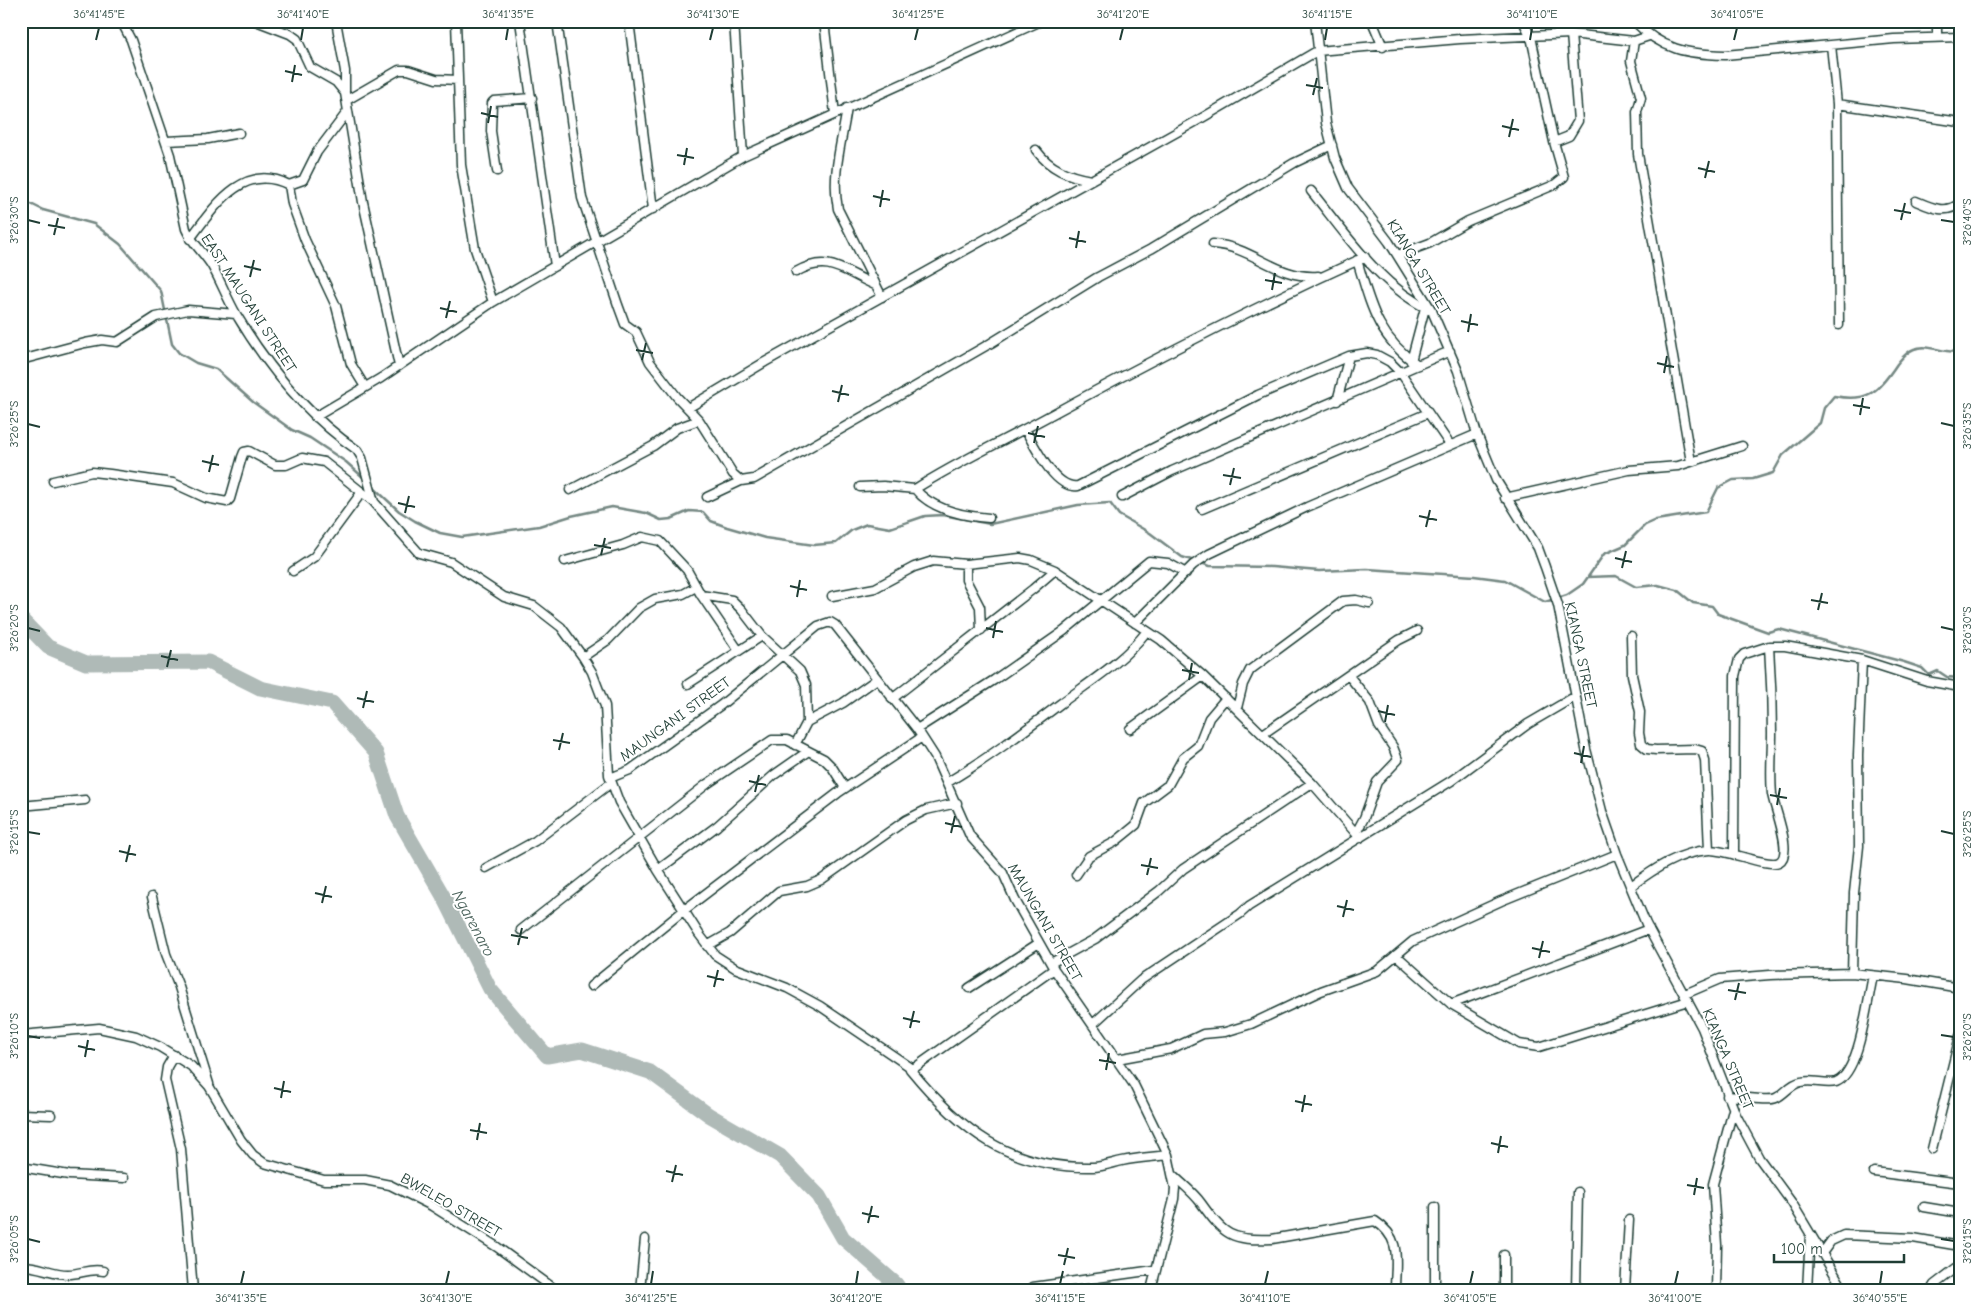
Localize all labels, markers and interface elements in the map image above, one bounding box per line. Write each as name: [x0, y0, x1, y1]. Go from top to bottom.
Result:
text: 36°41'45"E: [73, 7, 125, 21]
text: 36°41'40"E: [277, 7, 329, 21]
text: 36°41'35"E: [482, 7, 534, 21]
text: 36°41'30"E: [687, 7, 739, 21]
text: 36°41'25"E: [892, 7, 944, 21]
text: 36°41'20"E: [1097, 7, 1149, 21]
text: 36°41'15"E: [1302, 7, 1352, 21]
text: 36°41'10"E: [1506, 7, 1558, 21]
text: 36°41'05"E: [1711, 7, 1763, 21]
text: 3°26'30"S: [7, 196, 21, 244]
text: 3°26'40"S: [1960, 198, 1974, 246]
street label: KIANGA STREET: [1383, 216, 1455, 318]
street label: EAST MAUGANI STREET: [197, 230, 301, 376]
text: 3°26'25"S: [7, 400, 21, 447]
text: 3°26'35"S: [1960, 402, 1974, 449]
street label: KIANGA STREET: [1561, 600, 1601, 710]
text: 3°26'20"S: [7, 604, 21, 652]
text: 3°26'30"S: [1960, 606, 1974, 654]
street label: MAUNGANI STREET: [616, 673, 734, 765]
text: 3°26'15"S: [7, 809, 21, 855]
text: 3°26'25"S: [1960, 810, 1974, 857]
street label: MAUNGANI STREET: [1004, 860, 1086, 984]
water label: Ngarenaro: [448, 887, 498, 960]
street label: KIANGA STREET: [1699, 1006, 1758, 1113]
text: 3°26'10"S: [7, 1013, 21, 1059]
text: 3°26'20"S: [1960, 1013, 1974, 1061]
street label: BWELEO STREET: [397, 1169, 505, 1241]
text: 3°26'05"S: [7, 1215, 21, 1263]
text: 3°26'15"S: [1960, 1218, 1974, 1264]
scale bar: [1774, 1231, 1904, 1263]
text: 100 m: [1781, 1240, 1823, 1258]
text: 36°41'35"E: [215, 1291, 267, 1305]
text: 36°41'30"E: [420, 1291, 472, 1305]
text: 36°41'25"E: [625, 1291, 677, 1305]
text: 36°41'20"E: [830, 1291, 882, 1305]
text: 36°41'15"E: [1035, 1291, 1085, 1305]
text: 36°41'10"E: [1239, 1291, 1291, 1305]
text: 36°41'05"E: [1444, 1291, 1496, 1305]
text: 36°41'00"E: [1648, 1291, 1702, 1305]
text: 36°40'55"E: [1853, 1291, 1907, 1305]

